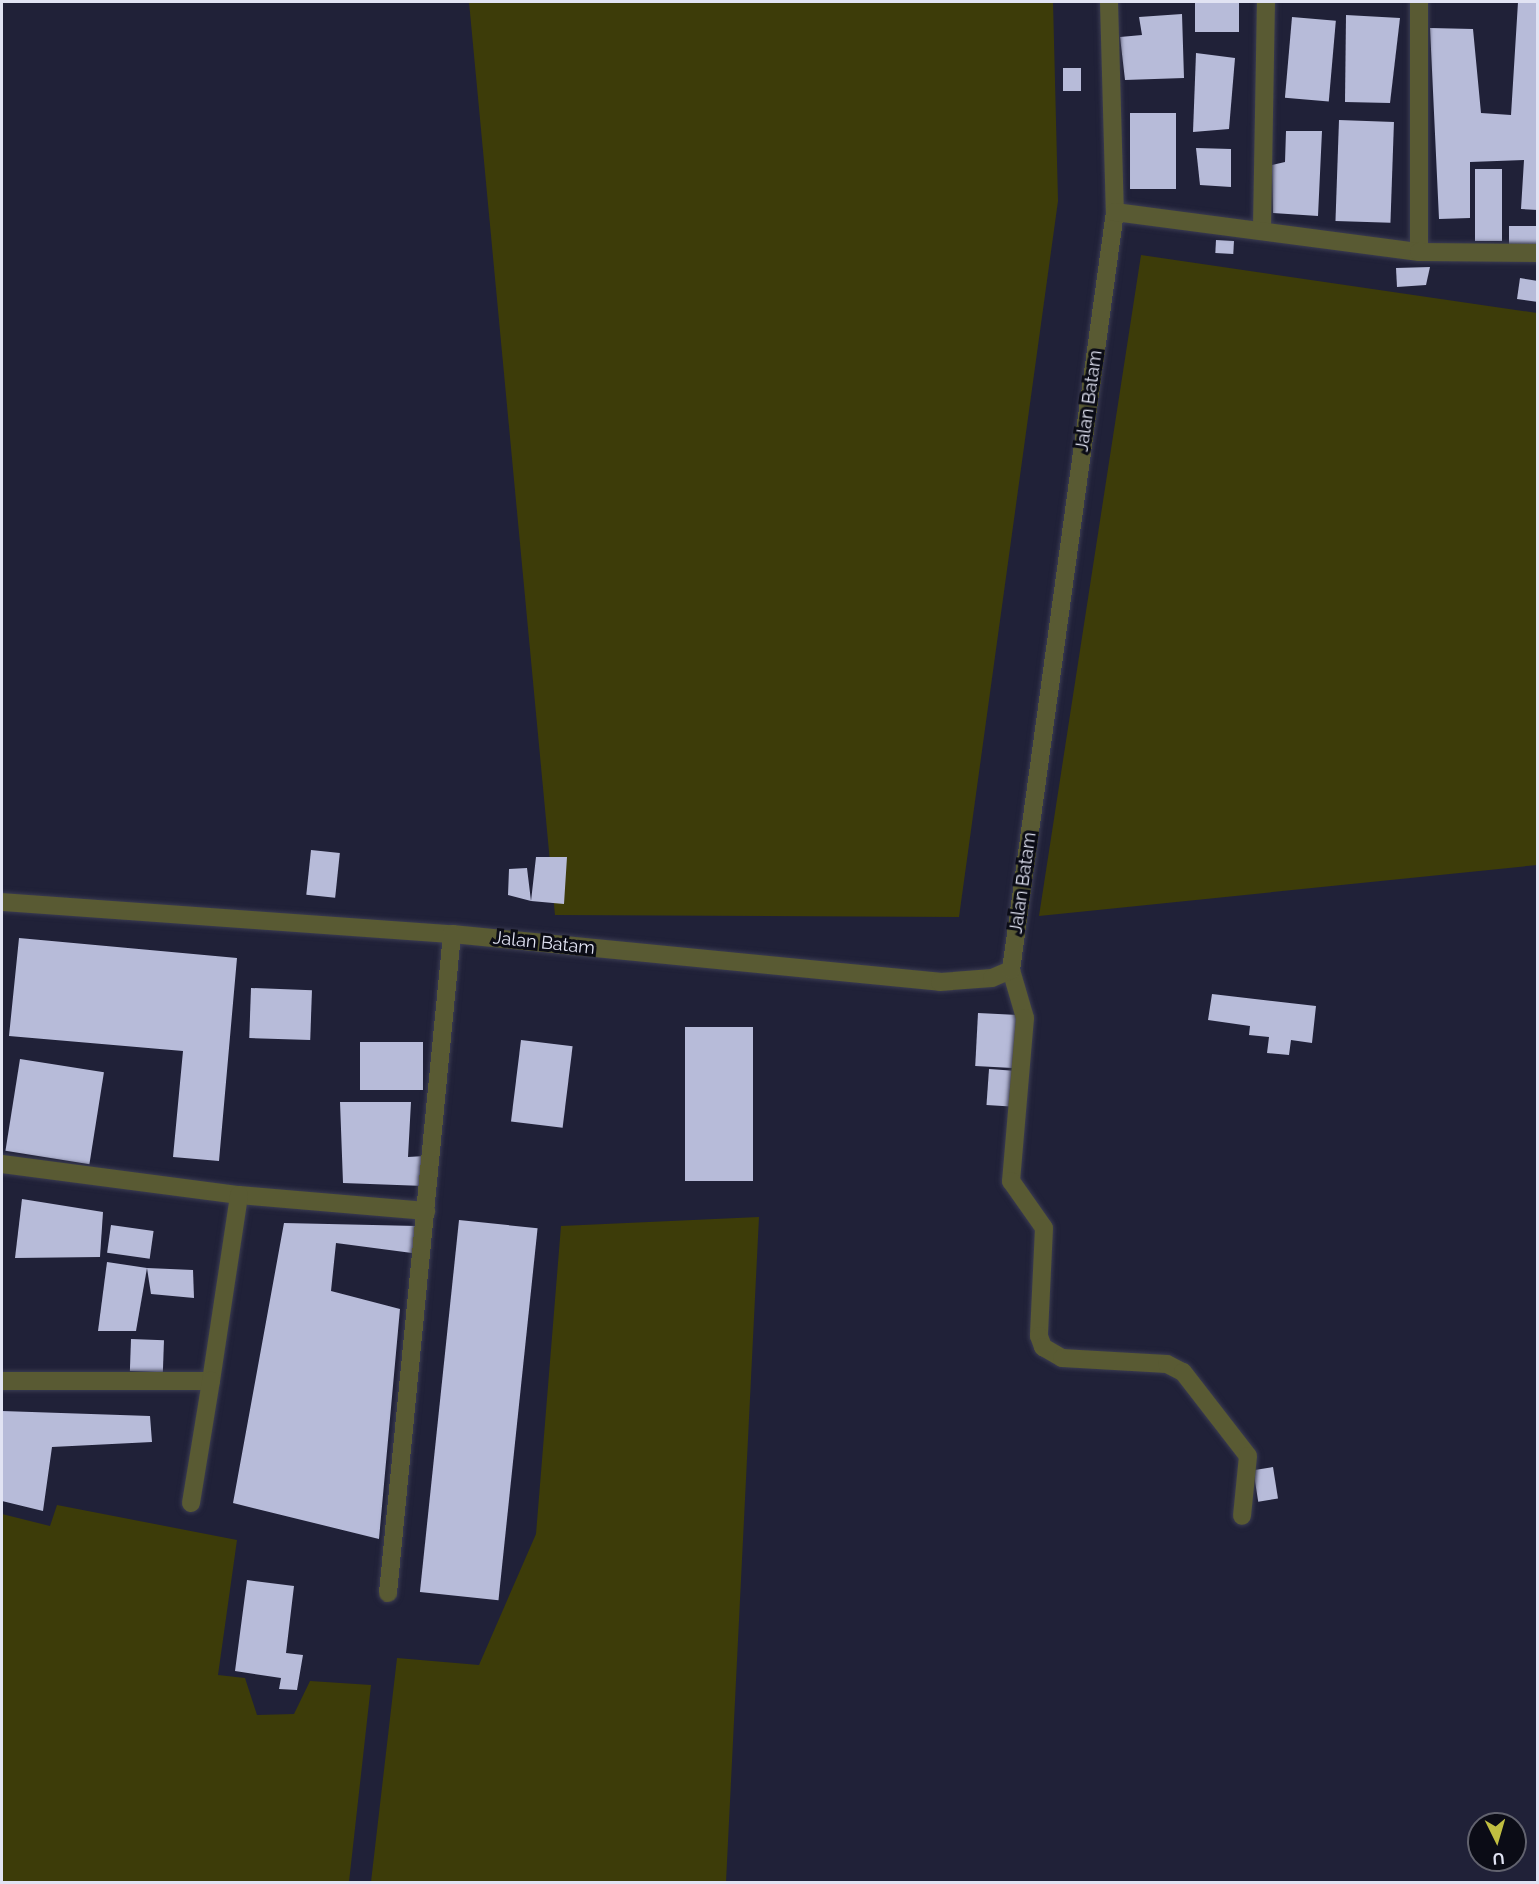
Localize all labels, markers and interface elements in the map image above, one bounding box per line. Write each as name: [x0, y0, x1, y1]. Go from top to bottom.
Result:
street label: Jalan Batam: [1071, 349, 1107, 453]
street label: Jalan Batam: [1005, 831, 1041, 935]
street label: Jalan Batam: [492, 927, 596, 959]
north arrow: [1467, 1812, 1527, 1872]
text: U: [1492, 1848, 1505, 1868]

